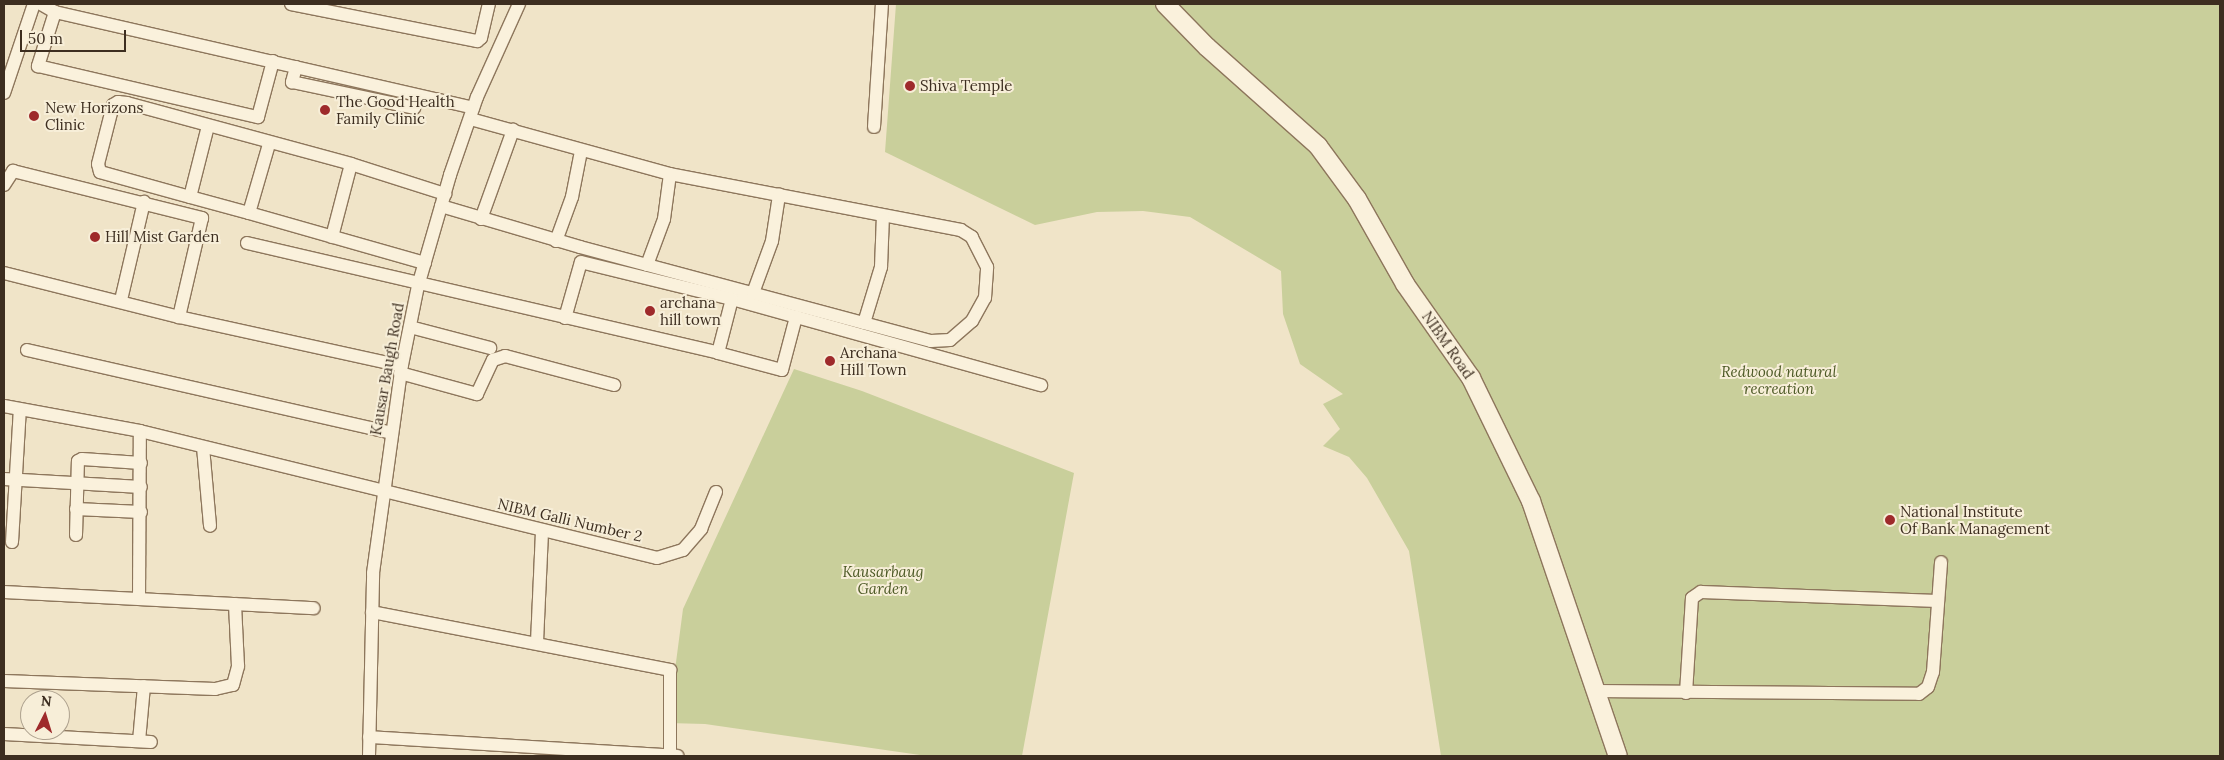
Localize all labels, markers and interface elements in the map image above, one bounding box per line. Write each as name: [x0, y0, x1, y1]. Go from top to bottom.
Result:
scale bar: [22, 20, 129, 52]
text: 50 m: [28, 29, 63, 48]
place label: Shiva Temple: [920, 77, 1012, 95]
marker: Shiva Temple: [904, 80, 916, 92]
place label: The Good Health Family Clinic: [336, 92, 455, 127]
place label: New Horizons Clinic: [45, 98, 144, 133]
marker: The Good Health Family Clinic: [318, 103, 332, 117]
marker: New Horizons Clinic: [27, 109, 41, 123]
place label: Hill Mist Garden: [105, 228, 219, 246]
marker: Hill Mist Garden: [89, 231, 101, 243]
place label: archana hill town: [660, 293, 721, 328]
street label: Kausar Baugh Road: [366, 301, 408, 437]
marker: archana hill town: [644, 305, 656, 317]
street label: NIBM Road: [1418, 308, 1478, 382]
place label: Archana Hill Town: [840, 343, 907, 378]
marker: Archana Hill Town: [824, 355, 836, 367]
park label: Redwood natural recreation: [1721, 362, 1837, 397]
street label: NIBM Galli Number 2: [496, 495, 644, 545]
place label: National Institute Of Bank Management: [1900, 502, 2050, 537]
marker: National Institute Of Bank Management: [1884, 514, 1896, 526]
park label: Kausarbaug Garden: [843, 562, 923, 597]
north arrow: [20, 690, 70, 740]
text: N: [40, 692, 52, 710]

